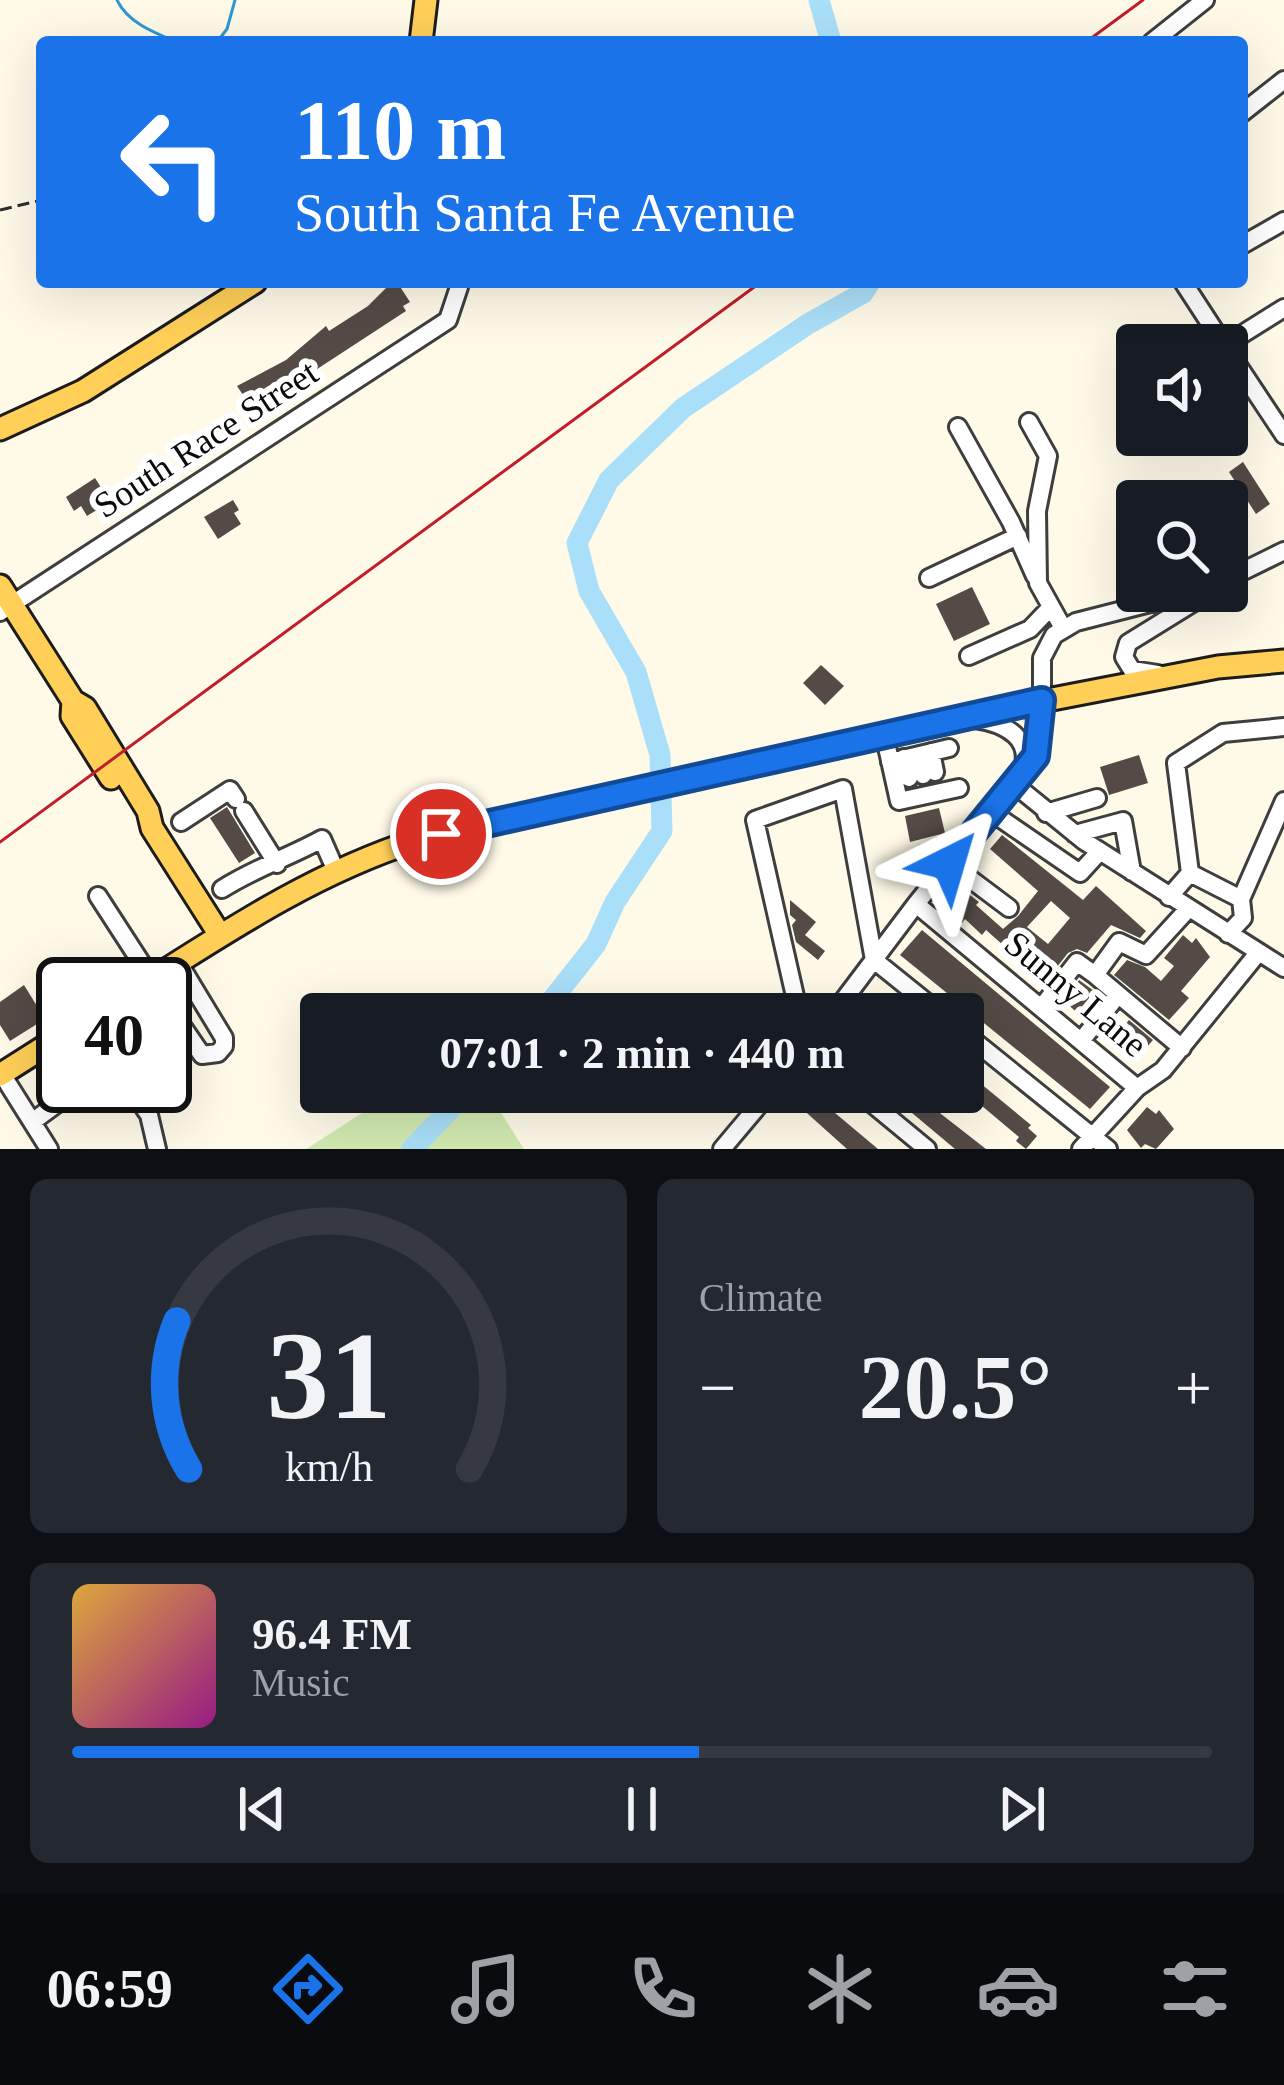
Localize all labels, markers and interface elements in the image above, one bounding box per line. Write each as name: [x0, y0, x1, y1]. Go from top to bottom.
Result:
icon: left: [96, 84, 252, 240]
text: 110 m: [294, 84, 506, 177]
text: South Santa Fe Avenue: [294, 183, 795, 243]
map controls: [1116, 324, 1248, 612]
button: sound: [1116, 324, 1248, 456]
street label: South Race Street: [87, 352, 325, 526]
button: search: [1116, 480, 1248, 612]
pin: [390, 783, 492, 885]
position arrow: [886, 800, 1012, 926]
icon: arrive: [408, 801, 474, 867]
street label: Sunny Lane: [997, 923, 1155, 1065]
speed limit sign: 40: [36, 957, 192, 1113]
text: 07:01 · 2 min · 440 m: [440, 1028, 845, 1078]
text: Climate: [699, 1276, 822, 1319]
text: 31: [266, 1307, 391, 1445]
text: 20.5°: [859, 1338, 1052, 1437]
text: −: [699, 1351, 736, 1424]
text: +: [1175, 1351, 1212, 1424]
text: km/h: [284, 1443, 373, 1490]
text: 96.4 FM: [252, 1609, 412, 1659]
text: Music: [252, 1661, 350, 1704]
icon: previous: [229, 1776, 295, 1842]
icon: pause: [609, 1776, 675, 1842]
icon: next: [989, 1776, 1055, 1842]
icon: directions: [266, 1947, 350, 2031]
icon: music: [444, 1947, 528, 2031]
icon: phone: [621, 1947, 705, 2031]
icon: climate: [798, 1947, 882, 2031]
icon: car: [976, 1947, 1060, 2031]
icon: filters: [1153, 1947, 1237, 2031]
text: 06:59: [47, 1959, 173, 2019]

